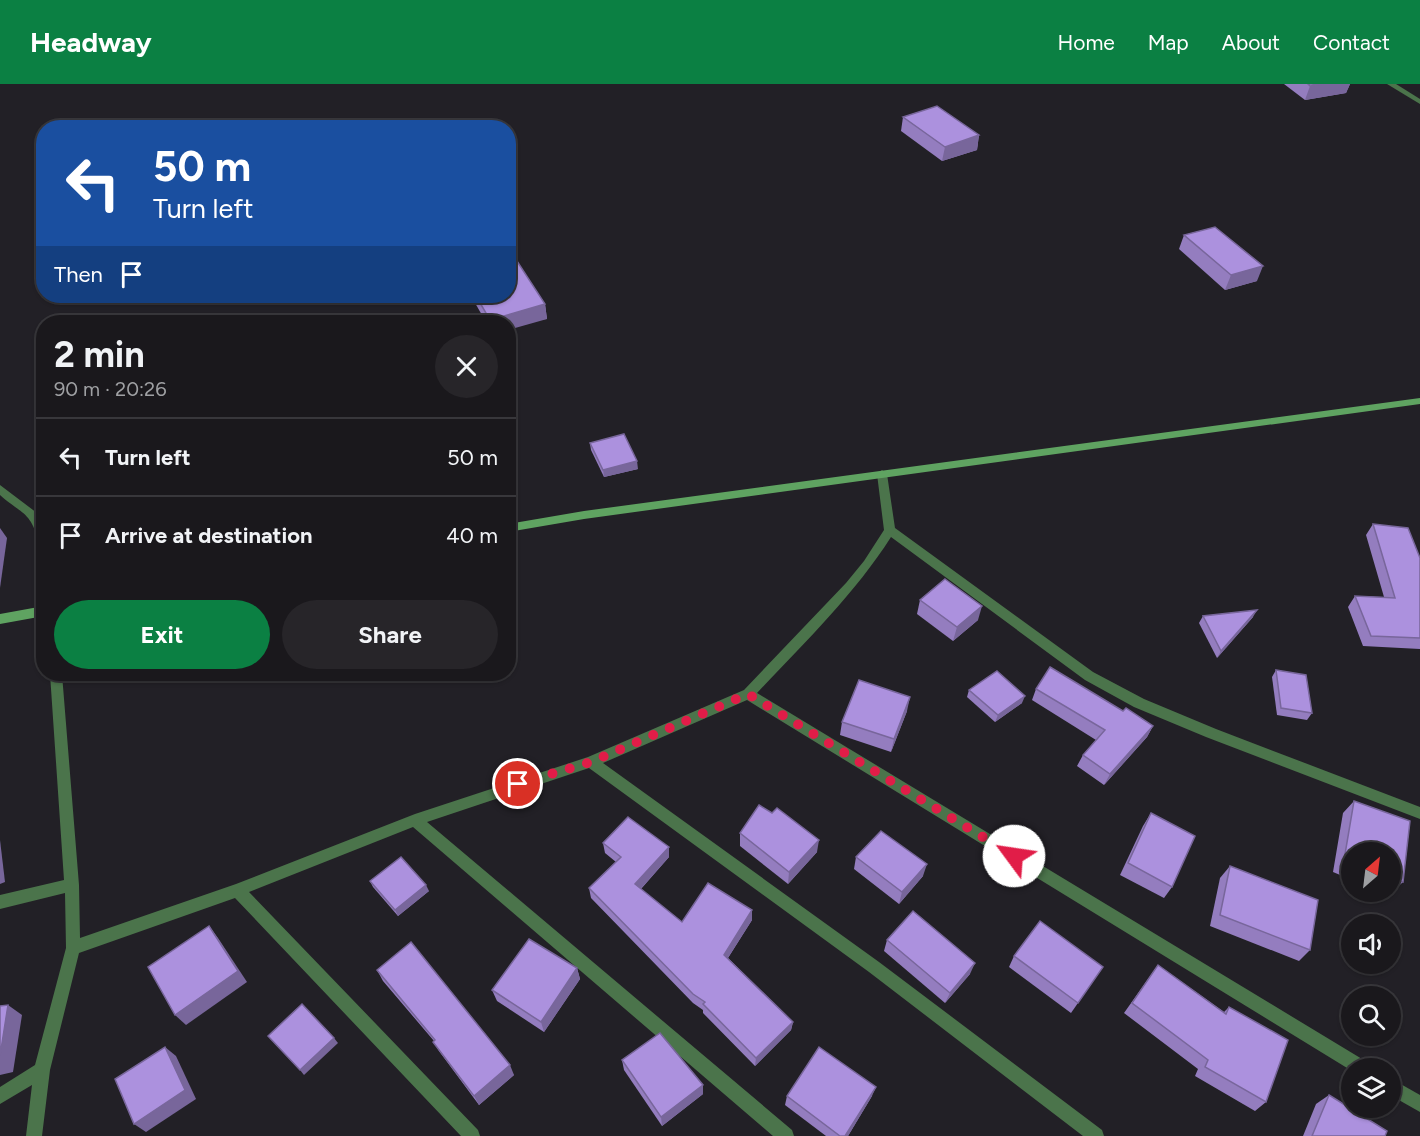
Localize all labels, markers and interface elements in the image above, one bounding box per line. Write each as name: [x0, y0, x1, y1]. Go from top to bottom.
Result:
text: Headway: [30, 25, 152, 59]
text: Home: [1058, 30, 1115, 55]
text: Map: [1148, 30, 1189, 55]
text: About: [1222, 30, 1280, 55]
text: Contact: [1313, 30, 1390, 55]
text: 50 m: [153, 141, 251, 192]
icon: left: [54, 144, 132, 222]
text: Turn left: [153, 192, 253, 225]
icon: arrive: [115, 258, 148, 291]
text: Then: [54, 261, 103, 288]
text: 2 min: [54, 333, 145, 376]
button: close: [435, 335, 498, 398]
text: 90 m · 20:26: [54, 377, 167, 401]
icon: left: [54, 441, 87, 474]
text: Turn left: [105, 444, 191, 471]
text: 50 m: [447, 444, 498, 471]
icon: arrive: [54, 519, 87, 552]
text: Arrive at destination: [105, 522, 313, 549]
text: 40 m: [446, 522, 498, 549]
button: Exit: [54, 600, 270, 669]
button: Share: [282, 600, 498, 669]
pin: [492, 758, 543, 809]
icon: arrive: [501, 767, 534, 800]
position arrow: [982, 824, 1046, 888]
north arrow: [1341, 842, 1401, 902]
map controls: [1341, 842, 1401, 1118]
button: sound: [1341, 914, 1401, 974]
button: search: [1341, 986, 1401, 1046]
button: layers: [1341, 1058, 1401, 1118]

